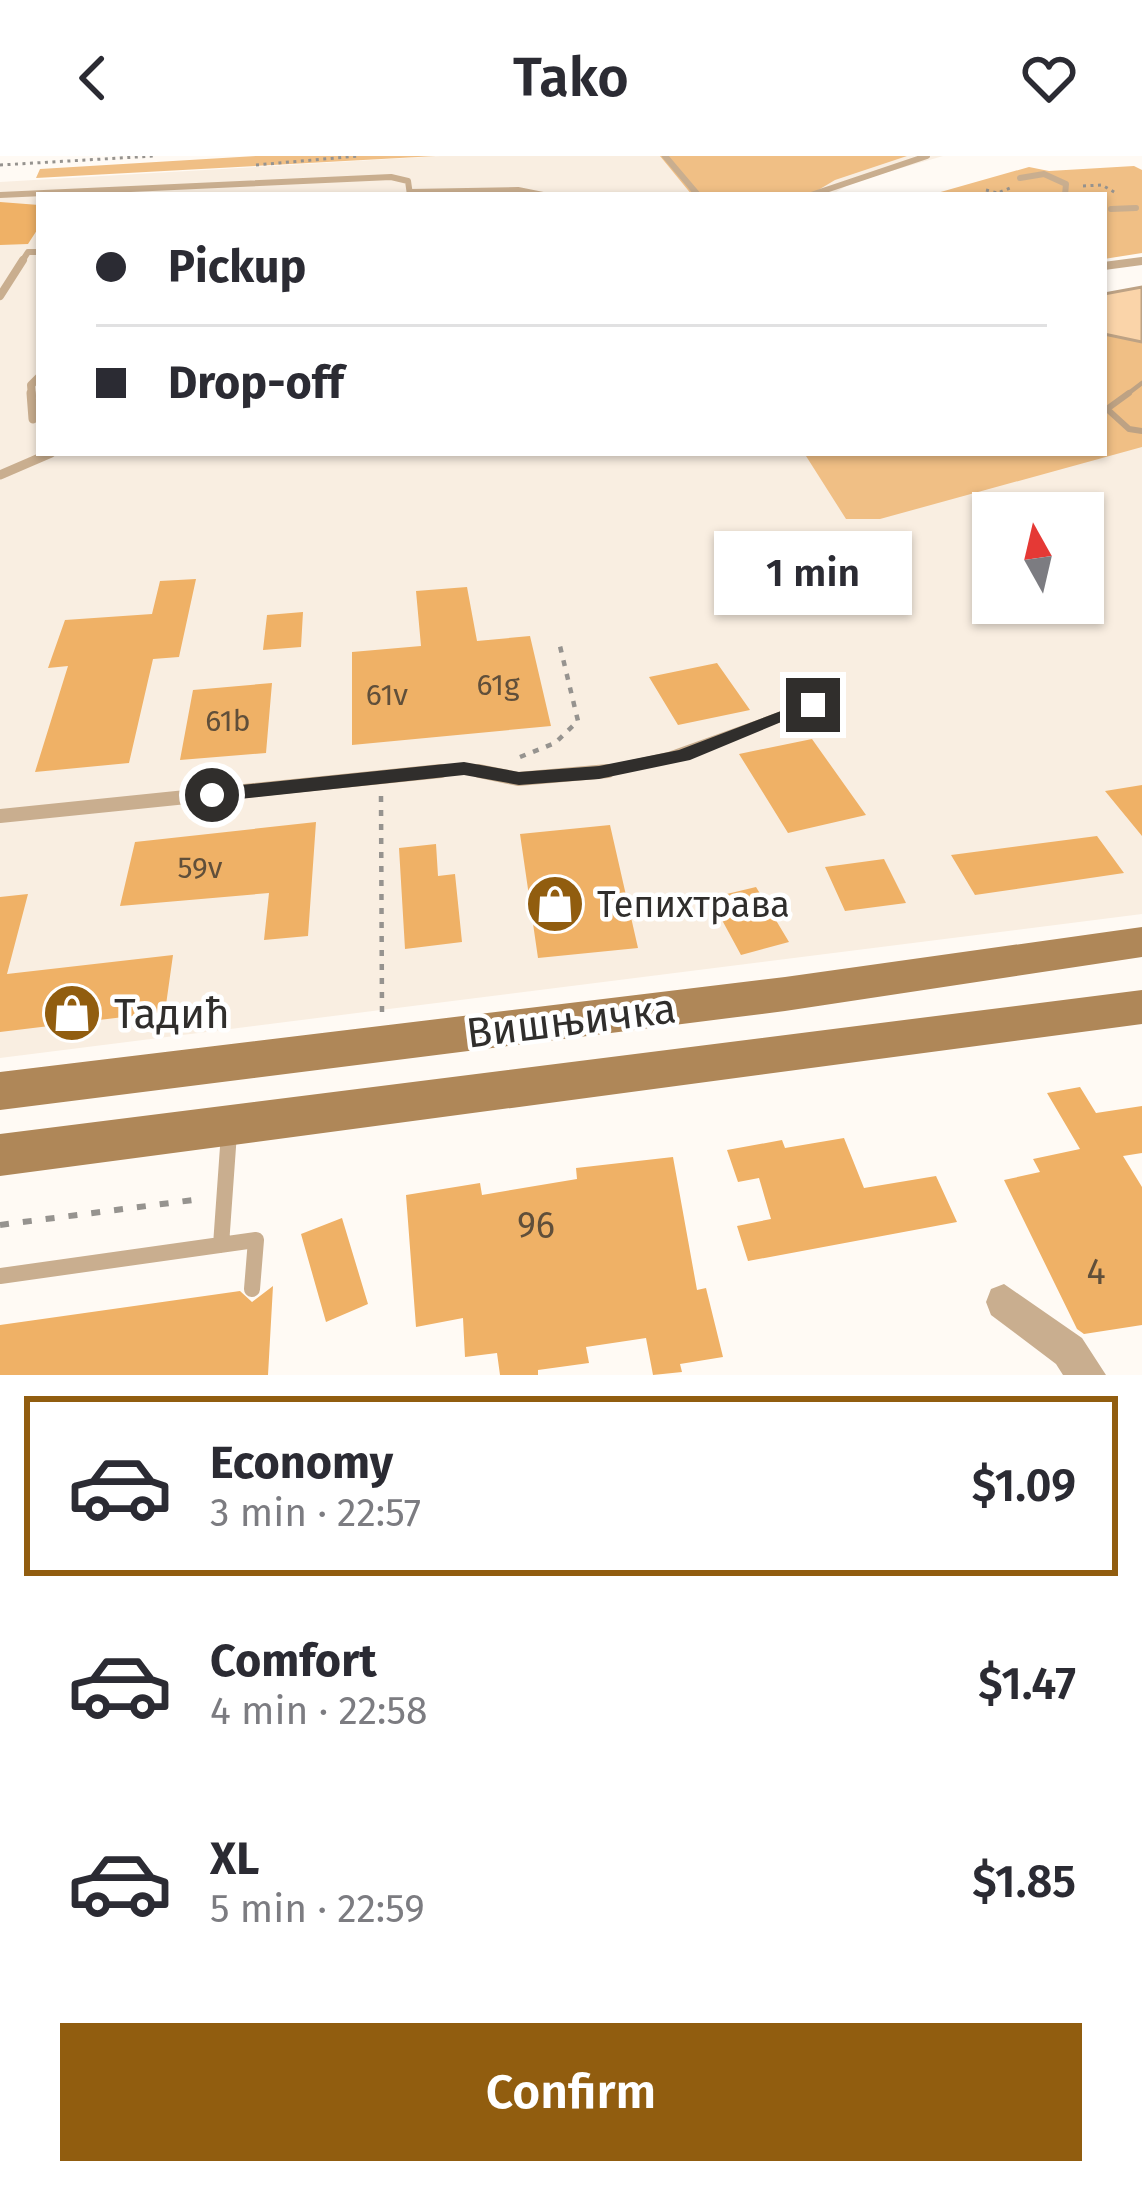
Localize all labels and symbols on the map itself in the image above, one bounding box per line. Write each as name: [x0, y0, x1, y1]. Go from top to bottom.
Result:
north arrow: [972, 492, 1104, 624]
callout: 1 min: [714, 531, 912, 615]
house number: 61g: [476, 667, 520, 703]
house number: 61v: [366, 677, 408, 713]
route end: [786, 678, 840, 732]
house number: 61b: [205, 703, 251, 739]
route start: [185, 768, 239, 822]
house number: 59v: [177, 850, 223, 886]
shop icon: Тепихтрава: [524, 873, 586, 935]
place label: Тепихтрава: [597, 883, 790, 927]
shop icon: Тадић: [41, 982, 103, 1044]
street label: Вишњичка: [463, 983, 679, 1059]
place label: Тадић: [114, 989, 230, 1039]
house number: 96: [517, 1204, 555, 1248]
house number: 4: [1086, 1250, 1106, 1294]

